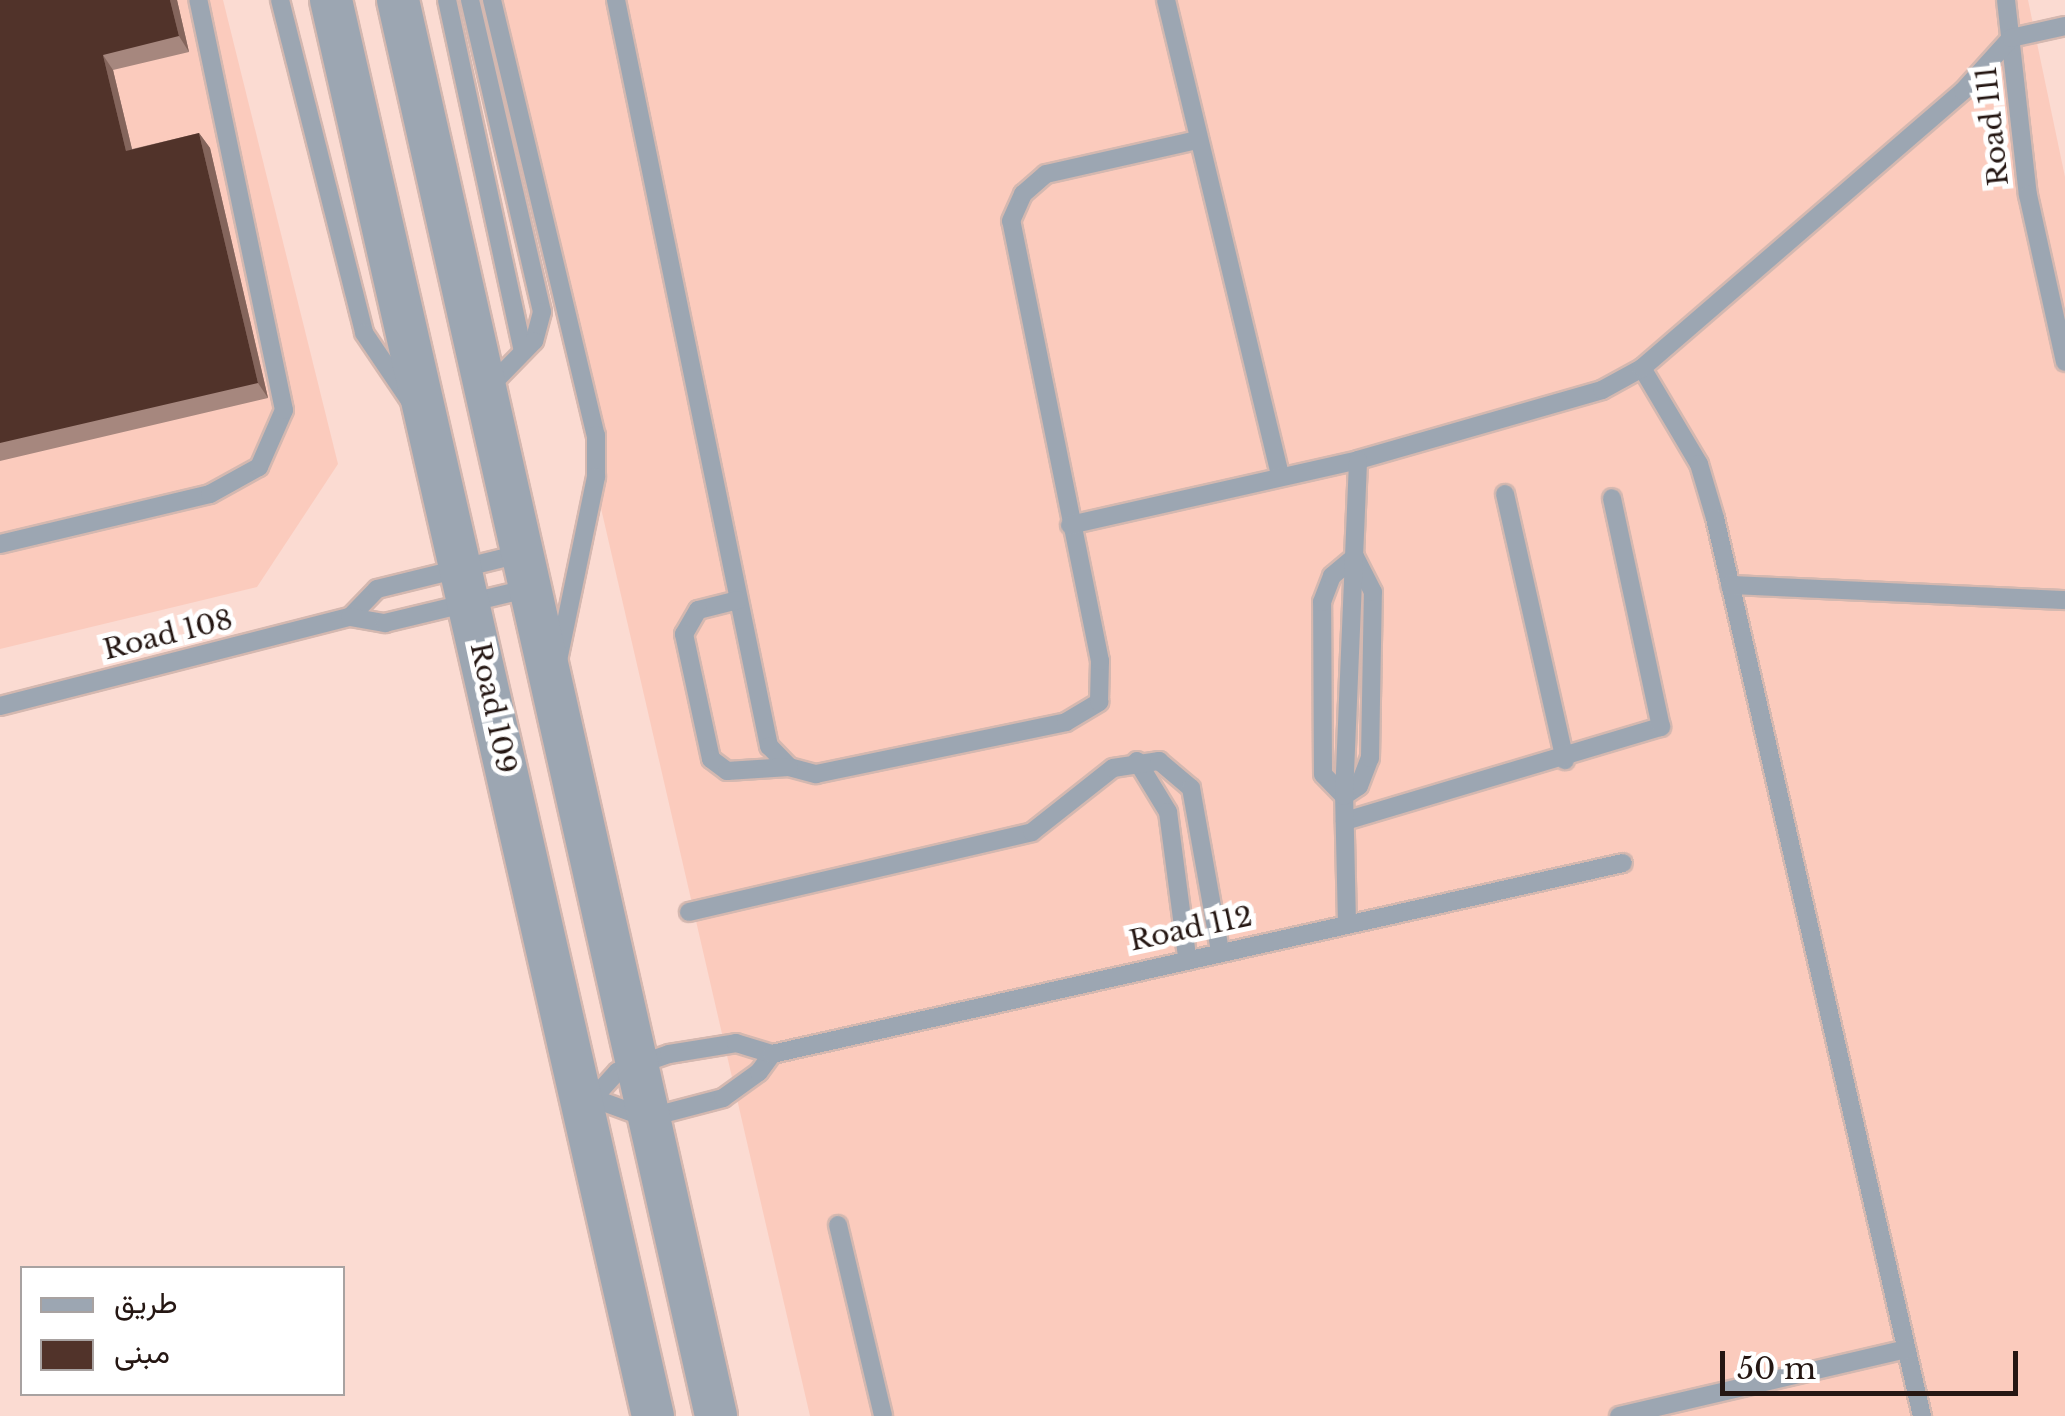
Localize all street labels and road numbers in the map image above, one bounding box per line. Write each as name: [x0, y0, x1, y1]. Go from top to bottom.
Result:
street label: Road 111: [1970, 65, 2016, 187]
street label: Road 108: [100, 603, 236, 667]
street label: Road 109: [463, 639, 523, 777]
street label: Road 112: [1126, 900, 1256, 958]

